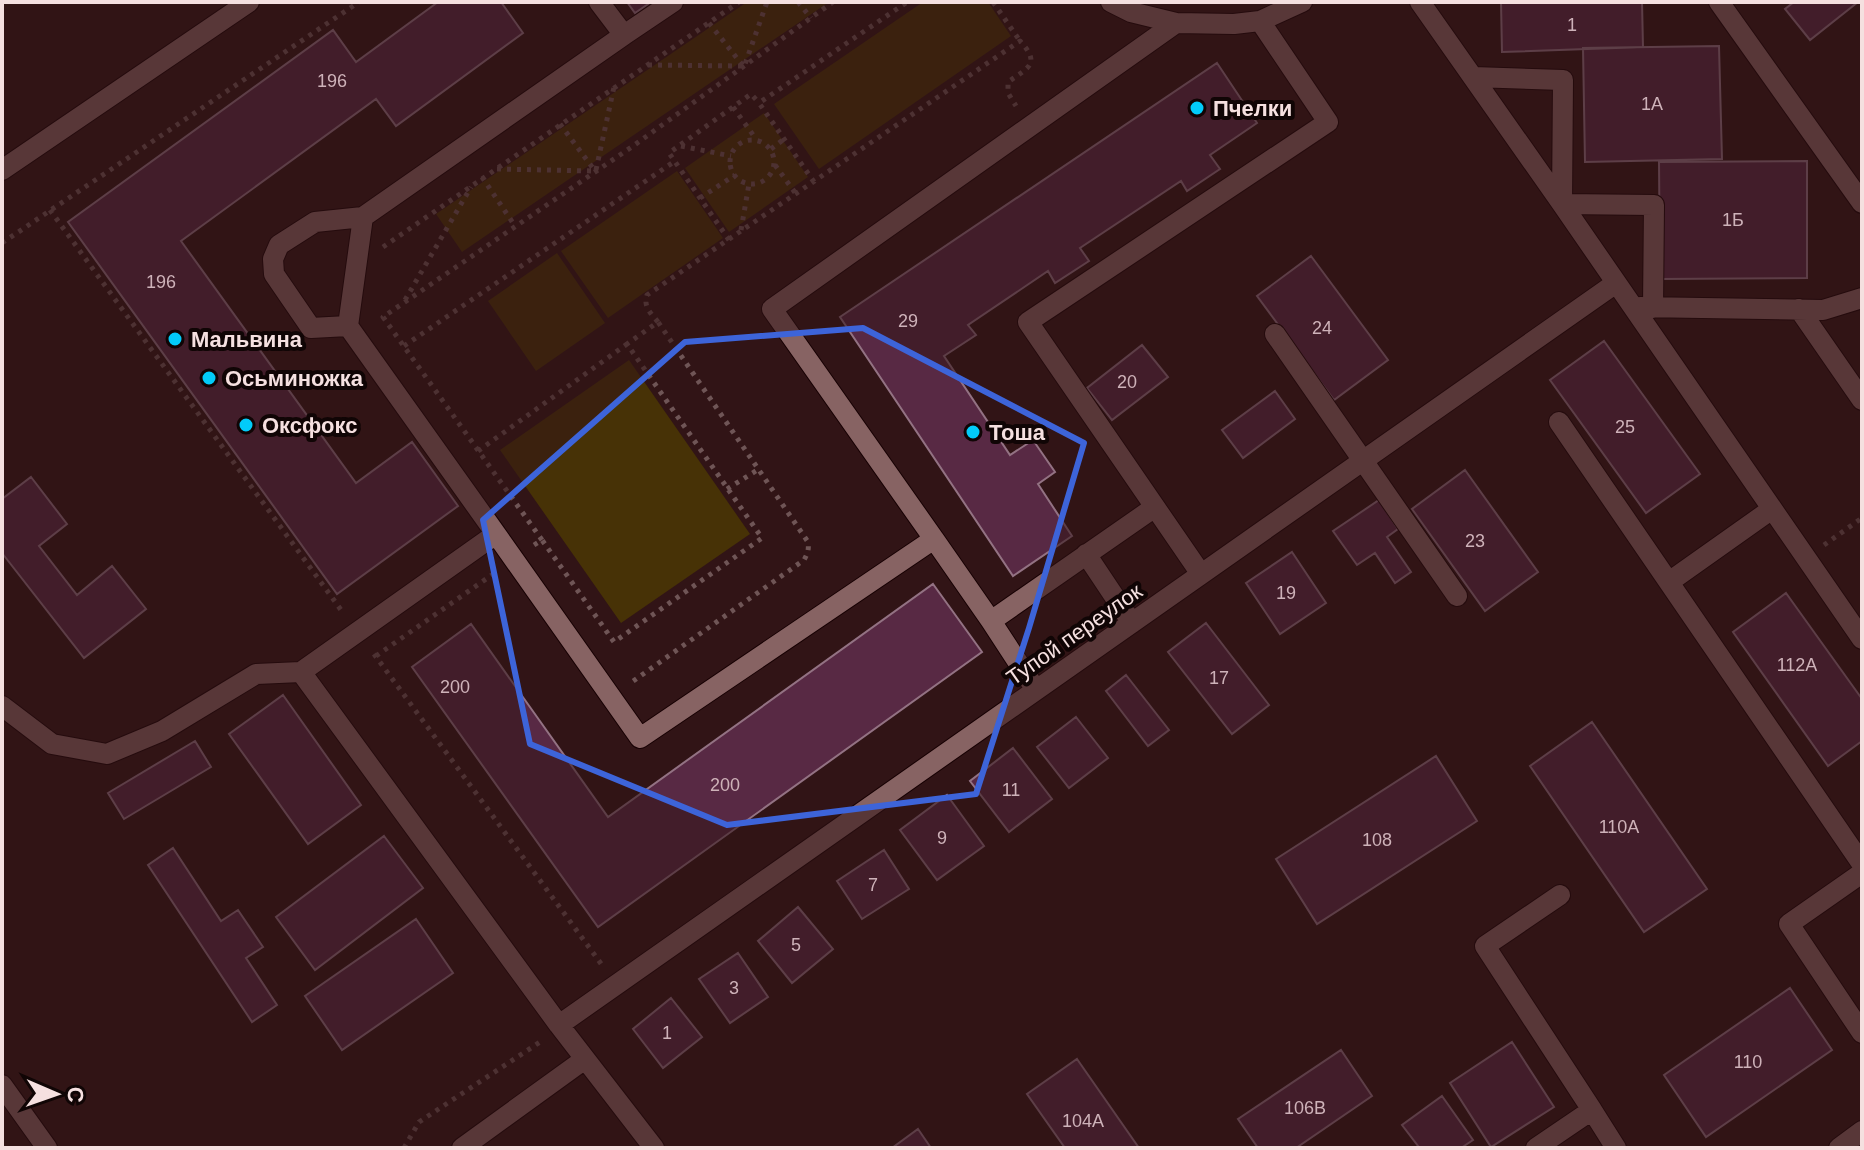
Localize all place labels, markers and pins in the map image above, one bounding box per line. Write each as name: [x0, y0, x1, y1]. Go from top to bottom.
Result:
place label: Пчелки: [1213, 96, 1292, 121]
marker: Пчелки: [1188, 99, 1206, 117]
place label: Мальвина: [191, 327, 303, 352]
marker: Мальвина: [166, 330, 184, 348]
place label: Осьминожка: [225, 366, 364, 391]
marker: Осьминожка: [200, 369, 218, 387]
place label: Оксфокс: [262, 413, 357, 438]
marker: Оксфокс: [237, 416, 255, 434]
place label: Тоша: [989, 420, 1046, 445]
marker: Тоша: [964, 423, 982, 441]

